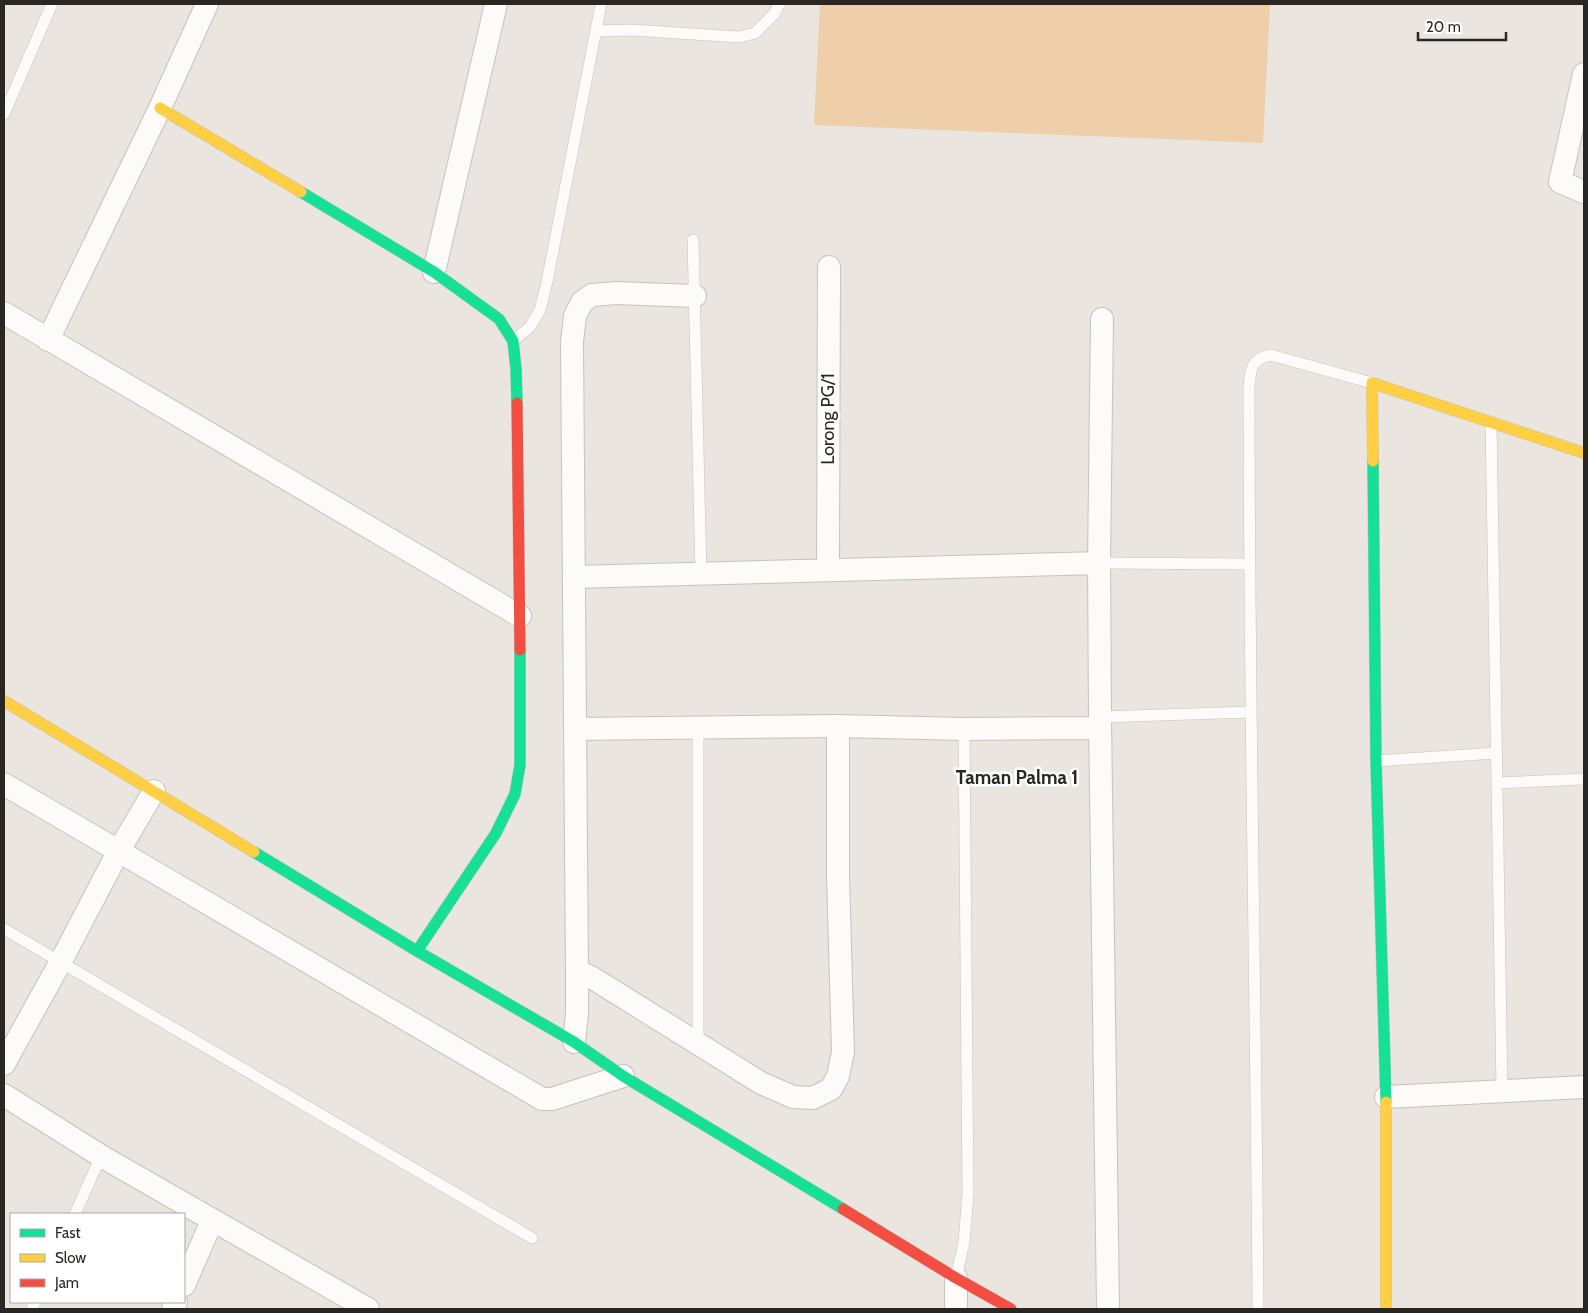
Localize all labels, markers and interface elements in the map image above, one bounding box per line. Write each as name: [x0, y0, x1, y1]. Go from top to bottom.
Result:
scale bar: [1418, 10, 1506, 42]
text: 20 m: [1426, 18, 1461, 36]
street label: Lorong PG/1: [817, 373, 839, 465]
district label: Taman Palma 1: [956, 766, 1078, 789]
legend: [10, 1213, 185, 1303]
text: Fast: [55, 1224, 80, 1242]
text: Slow: [55, 1249, 86, 1267]
text: Jam: [54, 1274, 79, 1292]

